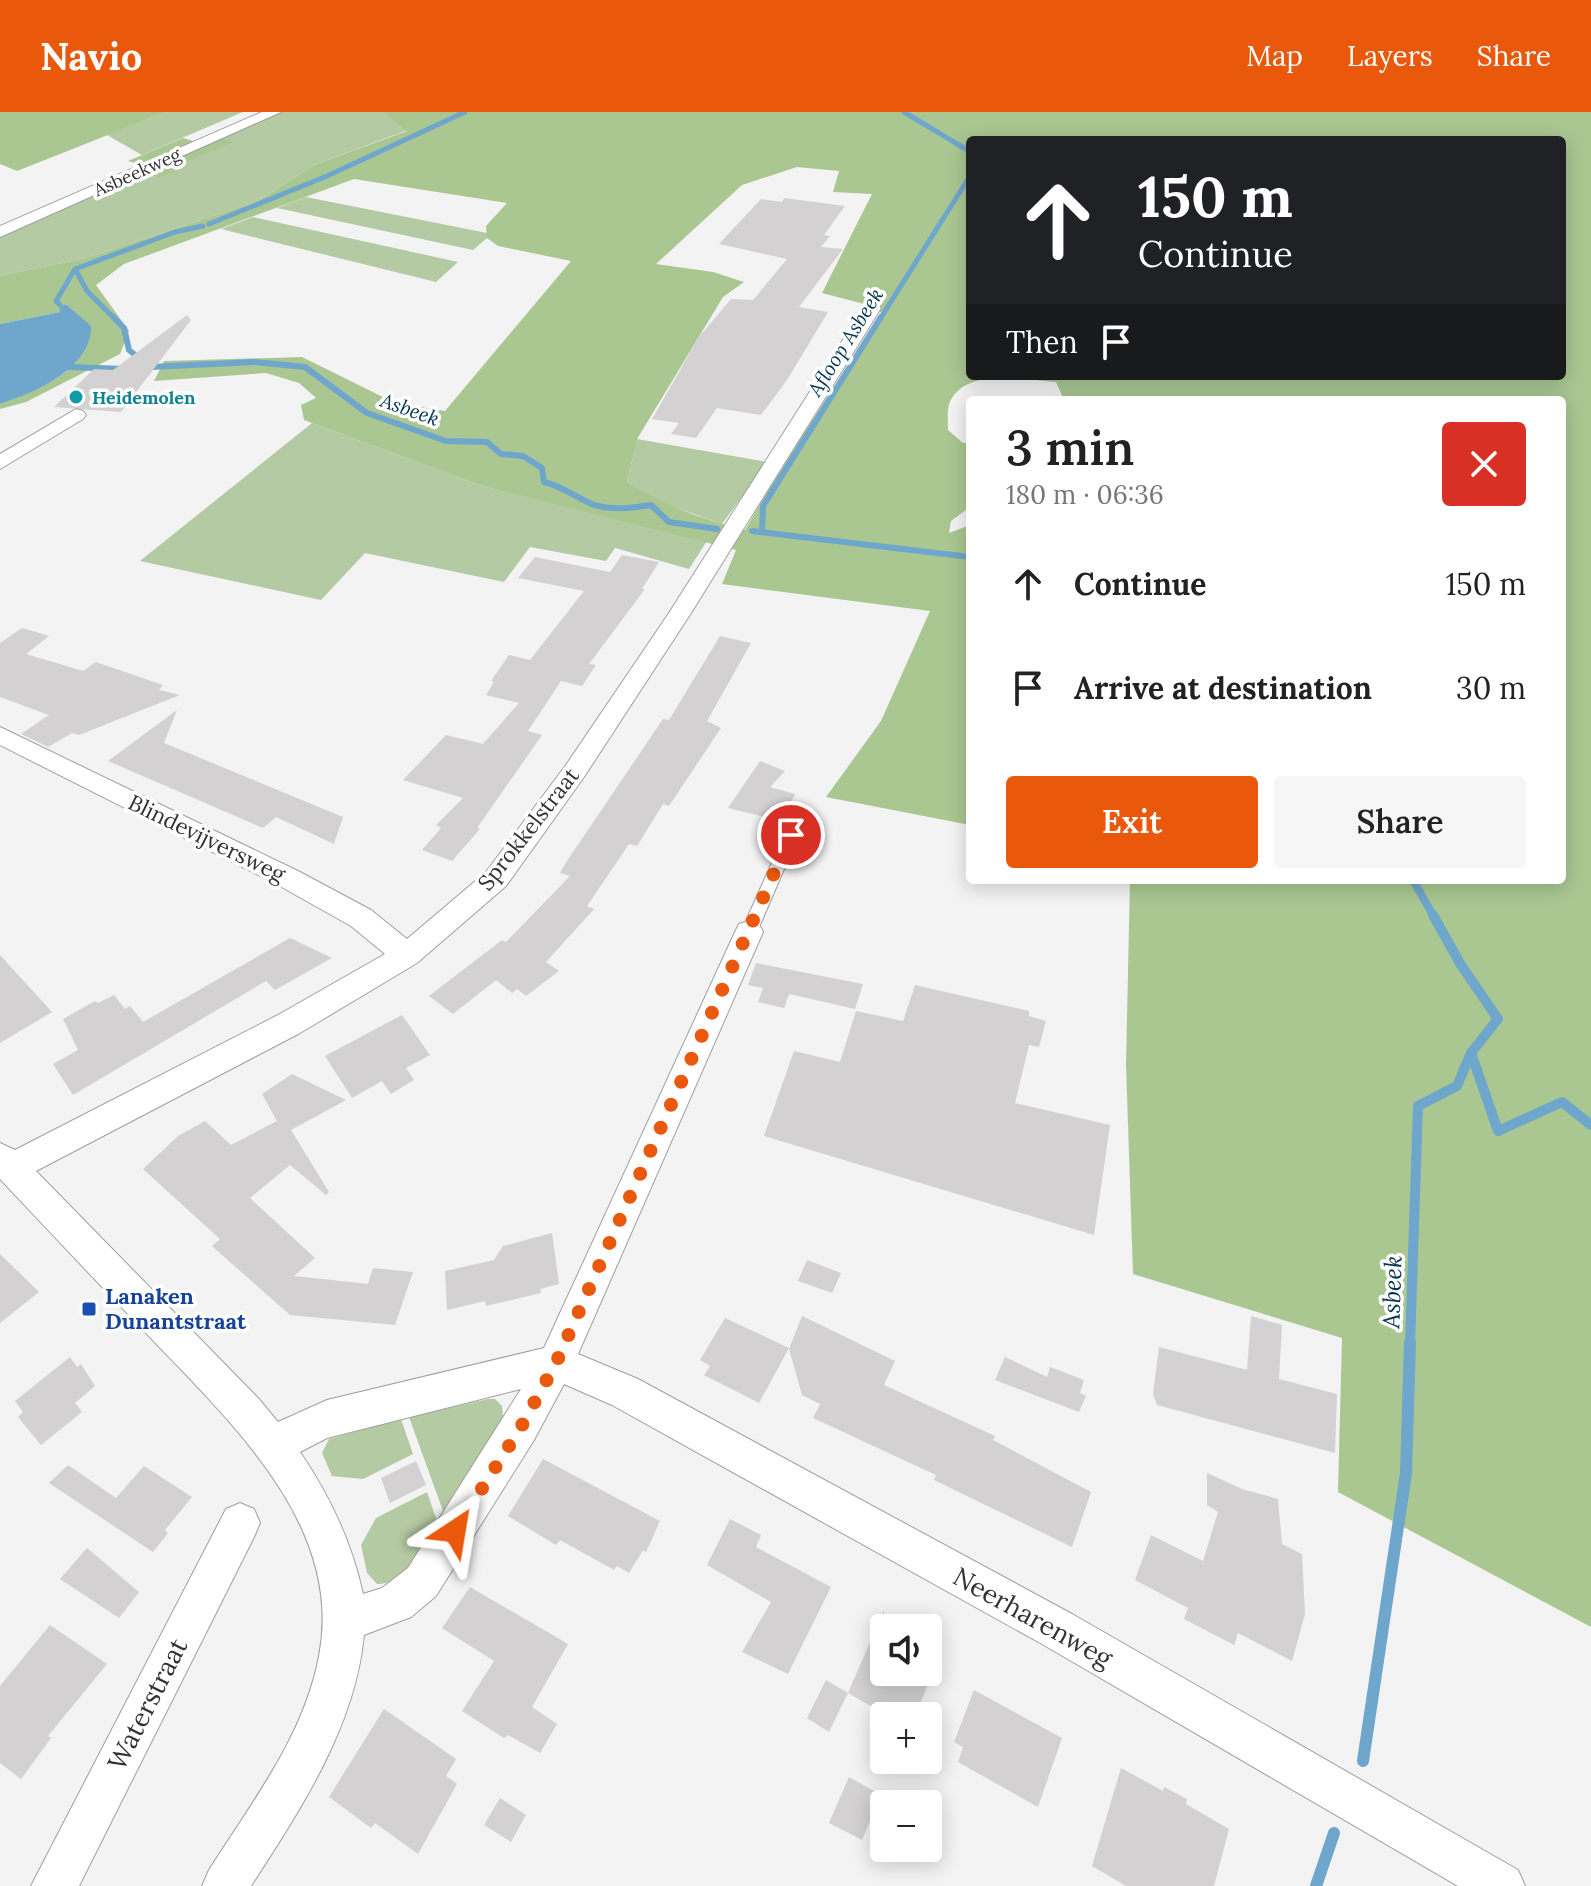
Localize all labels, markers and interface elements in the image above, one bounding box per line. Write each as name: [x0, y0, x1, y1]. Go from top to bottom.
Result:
text: Navio: [40, 32, 142, 80]
text: Map: [1246, 38, 1303, 74]
text: Layers: [1347, 38, 1433, 74]
text: Share: [1477, 38, 1551, 74]
street label: Asbeekweg: [89, 142, 185, 202]
text: 150 m: [1138, 161, 1293, 232]
icon: ahead: [1006, 168, 1110, 272]
text: Continue: [1138, 231, 1293, 277]
water label: Afloop Asbeek: [801, 283, 888, 402]
icon: arrive: [1094, 320, 1138, 364]
text: Then: [1006, 323, 1078, 361]
place label: Heidemolen: [92, 386, 196, 409]
water label: Asbeek: [376, 387, 443, 431]
marker: Heidemolen: [67, 388, 85, 406]
text: 3 min: [1006, 417, 1134, 478]
button: close: [1442, 422, 1526, 506]
text: 180 m · 06:36: [1006, 478, 1164, 511]
icon: ahead: [1006, 562, 1050, 606]
text: Continue: [1074, 565, 1206, 603]
text: 150 m: [1445, 565, 1526, 603]
icon: arrive: [1006, 666, 1050, 710]
text: Arrive at destination: [1074, 669, 1372, 707]
text: 30 m: [1456, 669, 1526, 707]
street label: Sprokkelstraat: [471, 762, 585, 896]
button: Exit: [1006, 776, 1258, 868]
button: Share: [1274, 776, 1526, 868]
street label: Blindevijversweg: [124, 788, 291, 888]
pin: [757, 801, 825, 869]
icon: arrive: [769, 813, 813, 857]
water label: Asbeek: [1375, 1255, 1409, 1330]
place label: Lanaken Dunantstraat: [105, 1282, 247, 1335]
marker: Lanaken Dunantstraat: [80, 1300, 98, 1318]
position arrow: [413, 1489, 497, 1573]
street label: Neerharenweg: [947, 1560, 1119, 1675]
map controls: [870, 1614, 942, 1862]
button: sound: [870, 1614, 942, 1686]
street label: Waterstraat: [100, 1633, 194, 1775]
button: +: [870, 1702, 942, 1774]
button: −: [870, 1790, 942, 1862]

